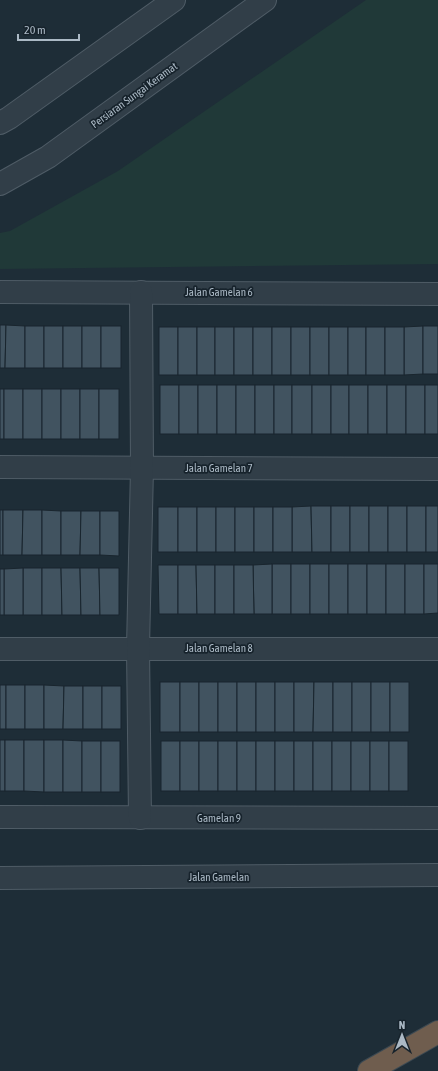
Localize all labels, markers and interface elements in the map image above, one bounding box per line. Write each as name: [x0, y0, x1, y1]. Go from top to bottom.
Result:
scale bar: [18, 16, 79, 42]
text: 20 m: [24, 23, 46, 37]
street label: Persiaran Sungai Keramat: [89, 60, 179, 130]
street label: Jalan Gamelan 6: [185, 286, 253, 298]
street label: Jalan Gamelan 7: [185, 462, 253, 474]
street label: Jalan Gamelan 8: [185, 642, 253, 654]
street label: Gamelan 9: [197, 812, 241, 824]
street label: Jalan Gamelan: [189, 871, 249, 883]
north arrow: [382, 1015, 422, 1055]
text: N: [399, 1019, 405, 1031]

